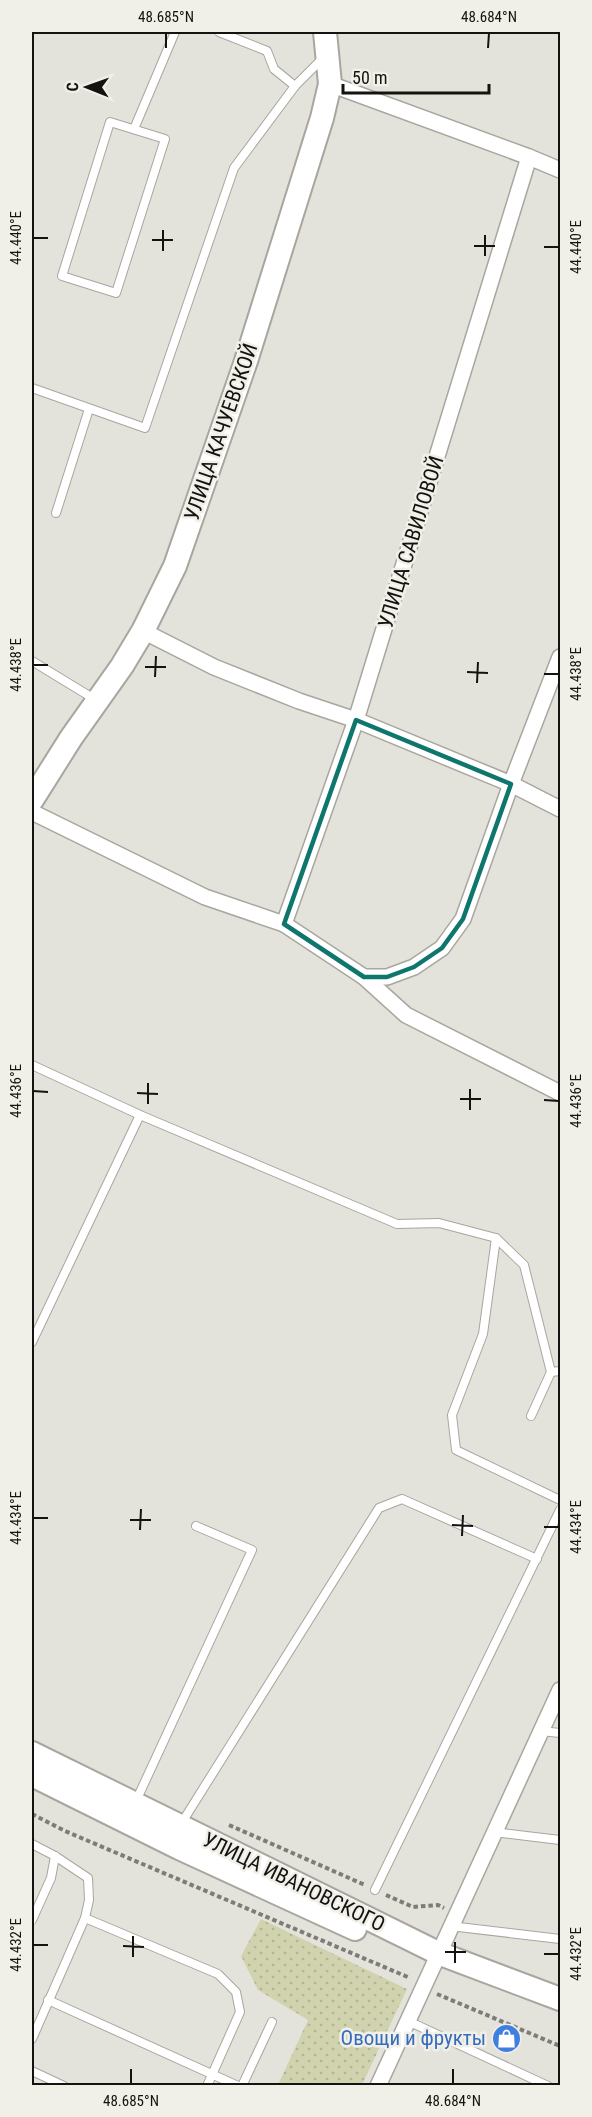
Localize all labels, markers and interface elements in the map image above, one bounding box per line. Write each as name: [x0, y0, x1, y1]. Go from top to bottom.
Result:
text: 48.685°N: [138, 8, 194, 26]
text: 48.684°N: [461, 8, 517, 26]
north arrow: [57, 57, 117, 117]
scale bar: [343, 57, 488, 95]
text: 50 m: [352, 67, 387, 88]
text: С: [63, 82, 82, 91]
text: 44.440°E: [7, 211, 25, 265]
text: 44.440°E: [567, 220, 585, 274]
street label: УЛИЦА КАЧУЕВСКОЙ: [179, 340, 263, 524]
street label: УЛИЦА САВИЛОВОЙ: [373, 453, 449, 631]
text: 44.438°E: [7, 638, 25, 692]
text: 44.438°E: [567, 647, 585, 701]
text: 44.436°E: [7, 1064, 25, 1118]
text: 44.436°E: [567, 1074, 585, 1128]
text: 44.434°E: [7, 1491, 25, 1545]
text: 44.434°E: [567, 1500, 585, 1554]
street label: УЛИЦА ИВАНОВСКОГО: [199, 1828, 389, 1936]
text: 44.432°E: [7, 1918, 25, 1972]
text: 44.432°E: [567, 1927, 585, 1981]
shop icon: Овощи и фрукты: [491, 2022, 523, 2054]
place label: Овощи и фрукты: [341, 2026, 486, 2050]
text: 48.685°N: [103, 2092, 159, 2110]
text: 48.684°N: [425, 2092, 481, 2110]

